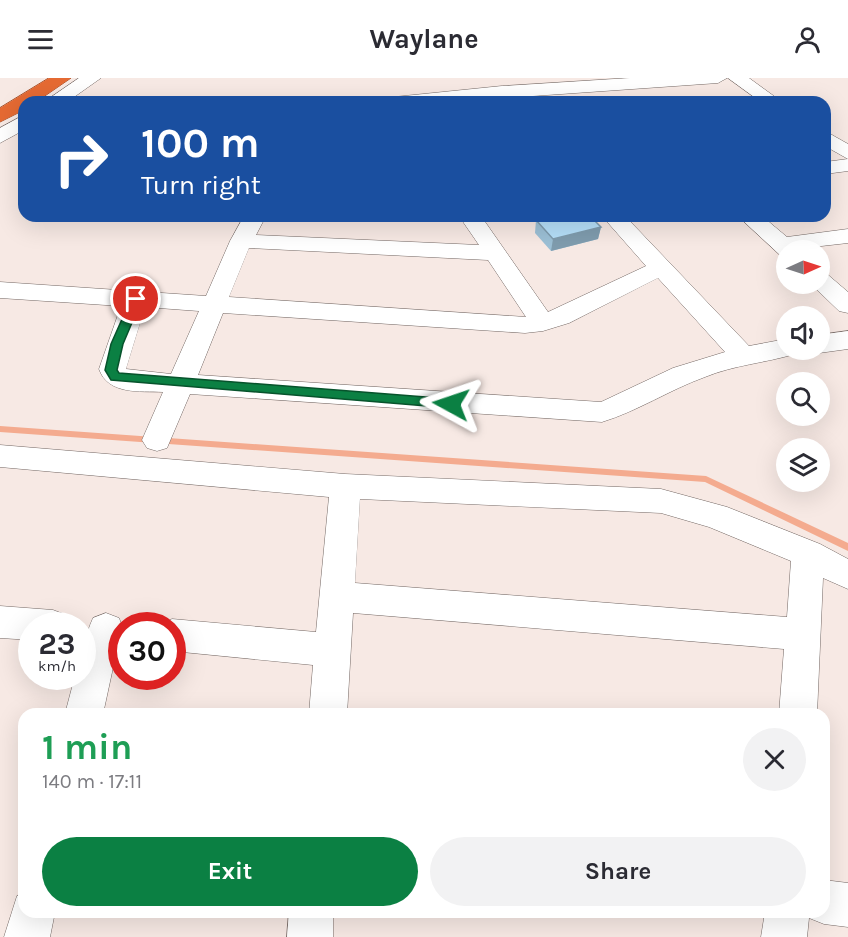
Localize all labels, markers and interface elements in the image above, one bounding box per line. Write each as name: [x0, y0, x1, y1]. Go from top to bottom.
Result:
icon: menu: [24, 23, 57, 56]
text: Waylane: [369, 23, 479, 55]
icon: person: [791, 23, 824, 56]
text: 100 m: [141, 118, 260, 168]
icon: right: [42, 120, 120, 198]
text: Turn right: [141, 169, 261, 201]
north arrow: [776, 240, 830, 294]
map controls: [776, 240, 830, 492]
pin: [110, 273, 161, 324]
icon: arrive: [119, 282, 152, 315]
button: sound: [776, 306, 830, 360]
position arrow: [419, 372, 483, 436]
button: search: [776, 372, 830, 426]
button: layers: [776, 438, 830, 492]
speed limit sign: 30: [108, 612, 186, 690]
text: 23: [39, 626, 75, 662]
text: km/h: [38, 657, 76, 675]
text: 1 min: [42, 726, 132, 768]
button: close: [743, 728, 806, 791]
text: 140 m · 17:11: [42, 770, 142, 793]
button: Exit: [42, 837, 418, 906]
button: Share: [430, 837, 806, 906]

